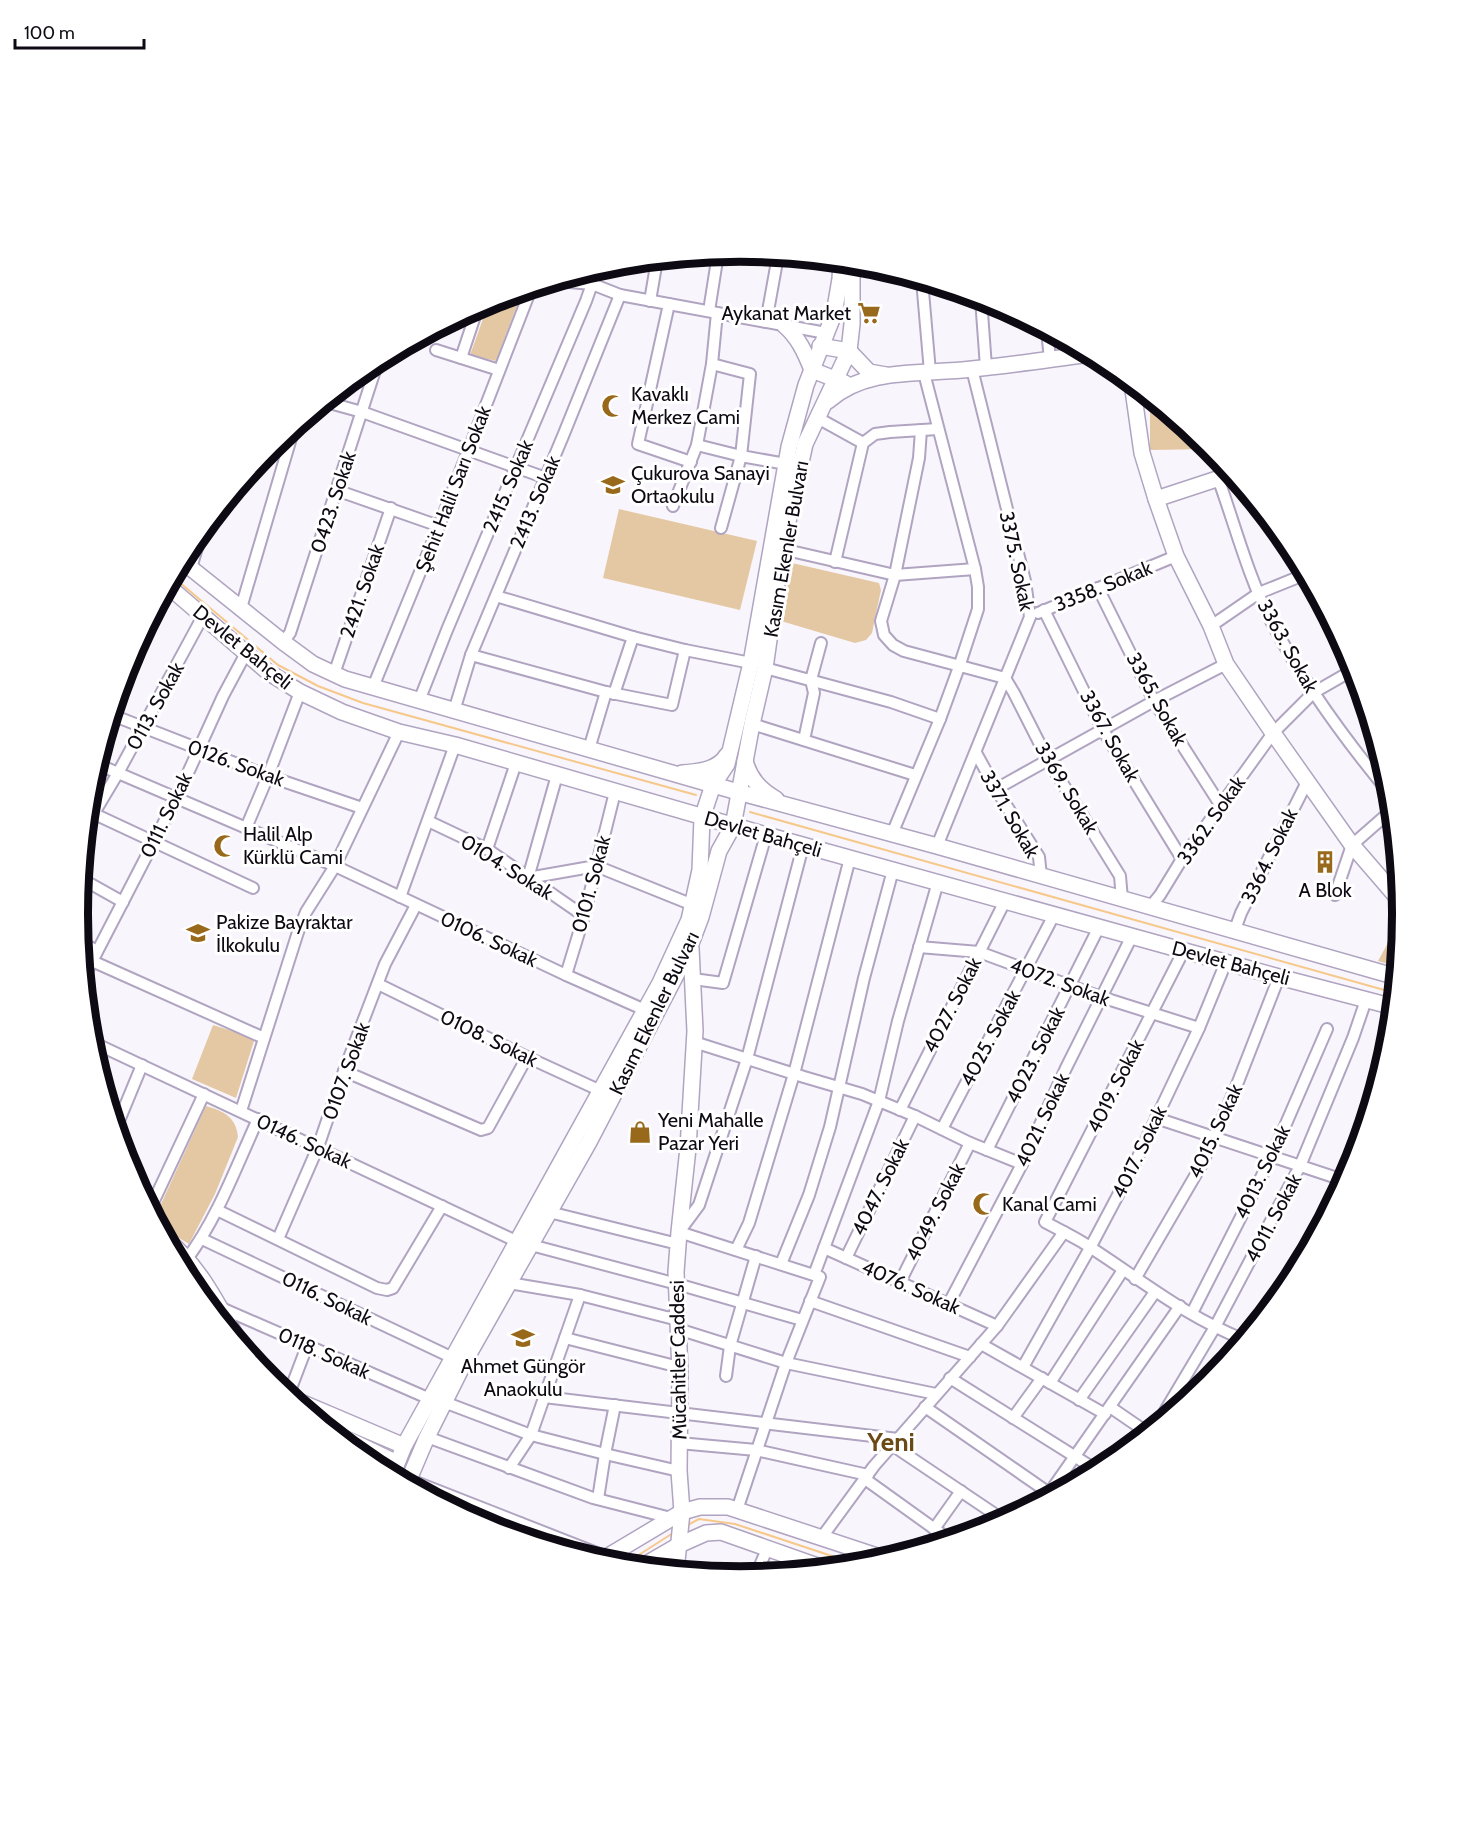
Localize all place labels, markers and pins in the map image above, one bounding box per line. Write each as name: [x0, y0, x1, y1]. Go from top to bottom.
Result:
supermarket icon: Aykanat Market: [856, 300, 882, 326]
place label: Aykanat Market: [722, 301, 851, 325]
place label: Kavaklı Merkez Cami: [631, 382, 740, 429]
mosque icon: Kavaklı Merkez Cami: [600, 393, 626, 419]
place label: Çukurova Sanayi Ortaokulu: [631, 461, 770, 508]
school or university icon: Çukurova Sanayi Ortaokulu: [600, 472, 626, 498]
place label: Halil Alp Kürklü Cami: [243, 822, 343, 869]
mosque icon: Halil Alp Kürklü Cami: [212, 833, 238, 859]
building icon: A Blok: [1312, 849, 1338, 875]
place label: A Blok: [1298, 878, 1352, 902]
place label: Pakize Bayraktar İlkokulu: [216, 910, 353, 957]
school or university icon: Pakize Bayraktar İlkokulu: [185, 920, 211, 946]
place label: Yeni Mahalle Pazar Yeri: [657, 1108, 764, 1155]
shop icon: Yeni Mahalle Pazar Yeri: [627, 1119, 653, 1145]
mosque icon: Kanal Cami: [971, 1191, 997, 1217]
place label: Kanal Cami: [1002, 1192, 1097, 1216]
school or university icon: Ahmet Güngör Anaokulu: [510, 1325, 536, 1351]
place label: Ahmet Güngör Anaokulu: [461, 1354, 586, 1401]

